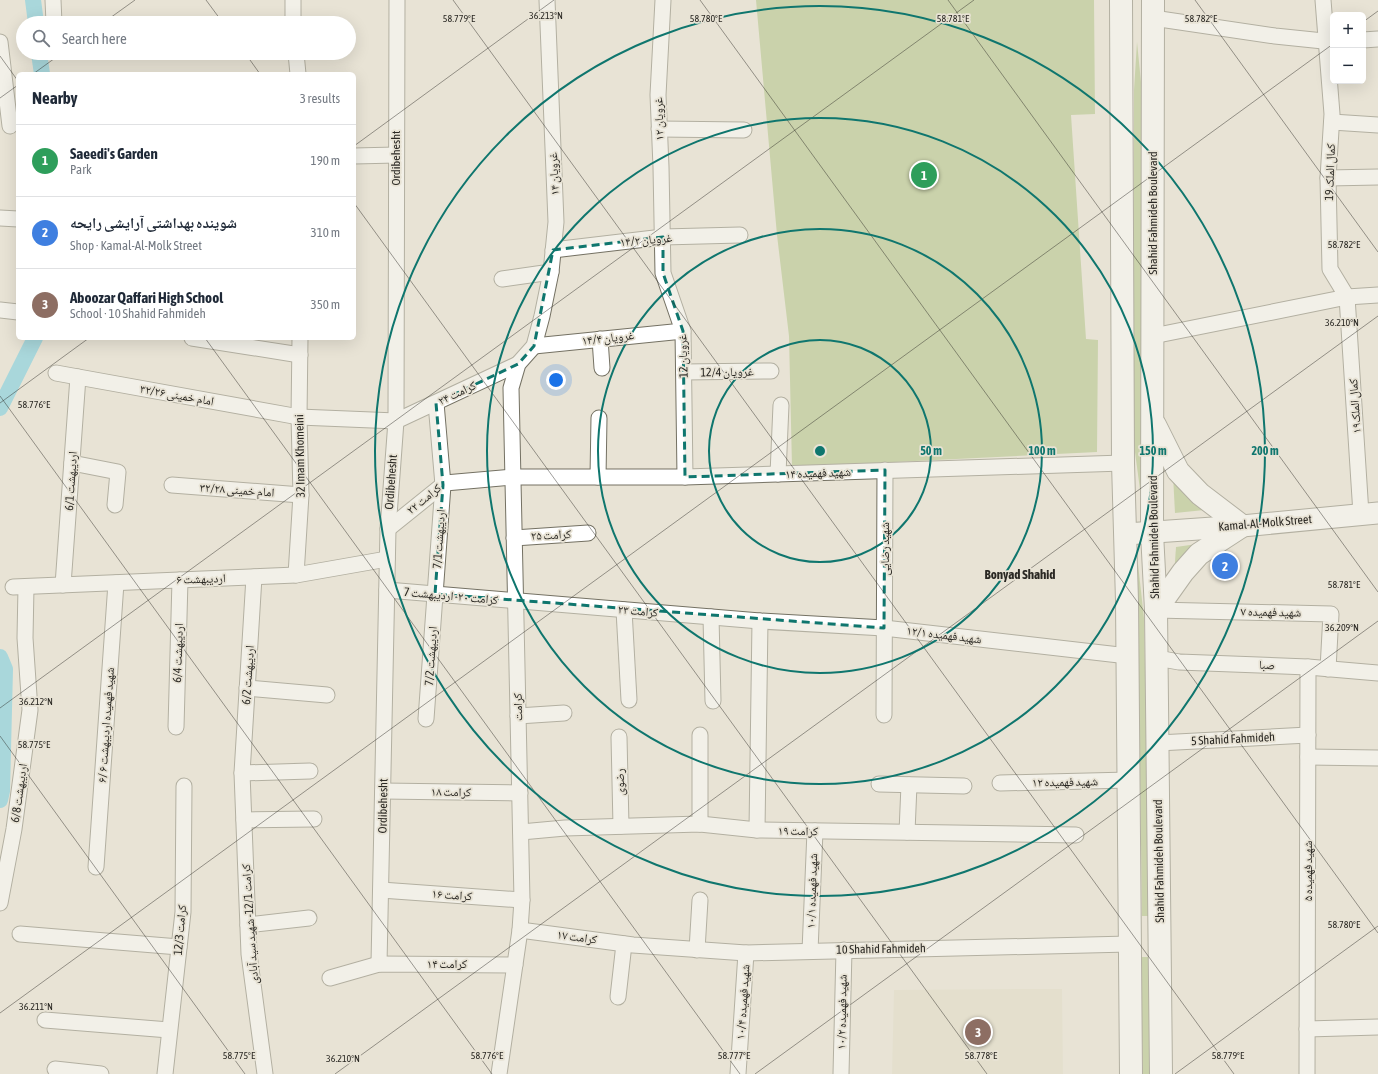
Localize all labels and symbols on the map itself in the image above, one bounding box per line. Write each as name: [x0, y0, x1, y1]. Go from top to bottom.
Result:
text: 36.213°N: [529, 10, 563, 21]
text: 58.779°E: [443, 13, 476, 24]
text: 58.780°E: [690, 13, 723, 24]
text: 58.781°E: [937, 13, 970, 24]
text: 58.782°E: [1185, 13, 1218, 24]
street label: غرویان ۱۲: [651, 97, 667, 141]
street label: Ordibehesht: [389, 130, 403, 185]
street label: کمال الملک 19: [1322, 143, 1338, 201]
street label: Shahid Fahmideh Boulevard: [1146, 151, 1160, 275]
street label: غرویان ۱۴: [546, 152, 562, 196]
pin: 1: [911, 160, 937, 190]
street label: غرویان ۱۴/۲: [619, 231, 673, 249]
text: 58.782°E: [1328, 239, 1361, 250]
text: 36.210°N: [1325, 317, 1359, 328]
street label: غرویان ۱۴/۴: [581, 328, 635, 348]
street label: غرویان 12: [675, 334, 691, 378]
street label: غرویان 12/4: [700, 365, 754, 380]
your location: [546, 370, 566, 390]
street label: کرامت ۲۴: [436, 378, 478, 408]
street label: کمال الملک۱۹: [1346, 378, 1364, 434]
street label: امام خمینی ۳۲/۲۶: [139, 382, 215, 409]
text: 58.776°E: [18, 399, 51, 410]
street label: 32 Imam Khomeini: [292, 414, 308, 498]
centre of rings: [813, 444, 827, 458]
text: 50 m: [920, 444, 942, 458]
text: 100 m: [1028, 444, 1056, 458]
text: 150 m: [1139, 444, 1167, 458]
text: 200 m: [1251, 444, 1279, 458]
street label: اردیبهشت 6/1: [62, 451, 80, 511]
street label: Ordibehesht: [382, 454, 400, 510]
street label: شهید فهمیده ۱۴: [785, 465, 851, 481]
street label: Shahid Fahmideh Boulevard: [1146, 475, 1162, 599]
street label: امام خمینی ۳۲/۲۸: [199, 480, 275, 501]
street label: کرامت ۲۲: [404, 481, 444, 517]
street label: اردیبهشت 7/1: [430, 509, 448, 569]
street label: Kamal-Al-Molk Street: [1218, 512, 1313, 534]
street label: شهید رضایی: [878, 522, 892, 576]
street label: کرامت ۲۵: [530, 527, 572, 543]
pin: 2: [1212, 551, 1238, 581]
district label: Bonyad Shahid: [984, 567, 1056, 582]
street label: اردیبهشت ۶: [176, 571, 226, 587]
text: 58.781°E: [1328, 579, 1361, 590]
street label: کرامت ۲۰- اردیبهشت 7: [403, 585, 499, 607]
street label: کرامت ۲۳: [617, 602, 659, 620]
street label: شهید فهمیده ۷: [1241, 604, 1302, 620]
text: 36.209°N: [1325, 622, 1359, 633]
street label: اردیبهشت 6/4: [170, 623, 186, 683]
street label: شهید فهمیده ۱۲/۱: [906, 623, 982, 647]
street label: اردیبهشت 7/2: [422, 626, 440, 686]
street label: اردیبهشت 6/2: [239, 645, 257, 705]
street label: صبا: [1259, 658, 1275, 673]
street label: شهید فهمیده اردیبهشت ۶ /۶: [95, 667, 117, 783]
street label: کرامت: [511, 693, 525, 721]
text: 36.212°N: [19, 696, 53, 707]
street label: 5 Shahid Fahmideh: [1191, 730, 1275, 748]
text: 58.775°E: [18, 739, 51, 750]
street label: اردیبهشت 6/8: [8, 762, 30, 823]
street label: رضوی: [613, 768, 627, 796]
street label: شهید فهمیده ۱۲: [1032, 774, 1098, 790]
street label: Ordibehesht: [376, 778, 390, 834]
street label: کرامت ۱۸: [431, 785, 471, 799]
street label: Shahid Fahmideh Boulevard: [1151, 799, 1167, 923]
street label: کرامت ۱۹: [778, 824, 818, 838]
street label: شهید فهمیده ۵: [1301, 841, 1315, 901]
street label: شهید فهمیده ۱۰/۱: [804, 853, 821, 929]
street label: کرامت 12/1- شهید سید آبادی: [239, 863, 262, 985]
street label: کرامت ۱۶: [431, 887, 473, 903]
street label: کرامت 12/3: [171, 904, 189, 956]
text: 58.780°E: [1328, 919, 1361, 930]
street label: کرامت ۱۷: [556, 927, 598, 947]
street label: 10 Shahid Fahmideh: [836, 941, 926, 957]
street label: کرامت ۱۴: [427, 957, 467, 971]
street label: شهید فهمیده ۱۰/۴: [733, 964, 753, 1040]
street label: شهید فهمیده ۱۰/۲: [834, 974, 850, 1050]
text: 36.211°N: [19, 1001, 53, 1012]
pin: 3: [965, 1017, 991, 1047]
text: 58.775°E: [223, 1050, 256, 1061]
text: 58.776°E: [471, 1050, 504, 1061]
text: 58.777°E: [718, 1050, 751, 1061]
text: 58.778°E: [965, 1050, 998, 1061]
text: 58.779°E: [1212, 1050, 1245, 1061]
text: 36.210°N: [326, 1053, 360, 1064]

